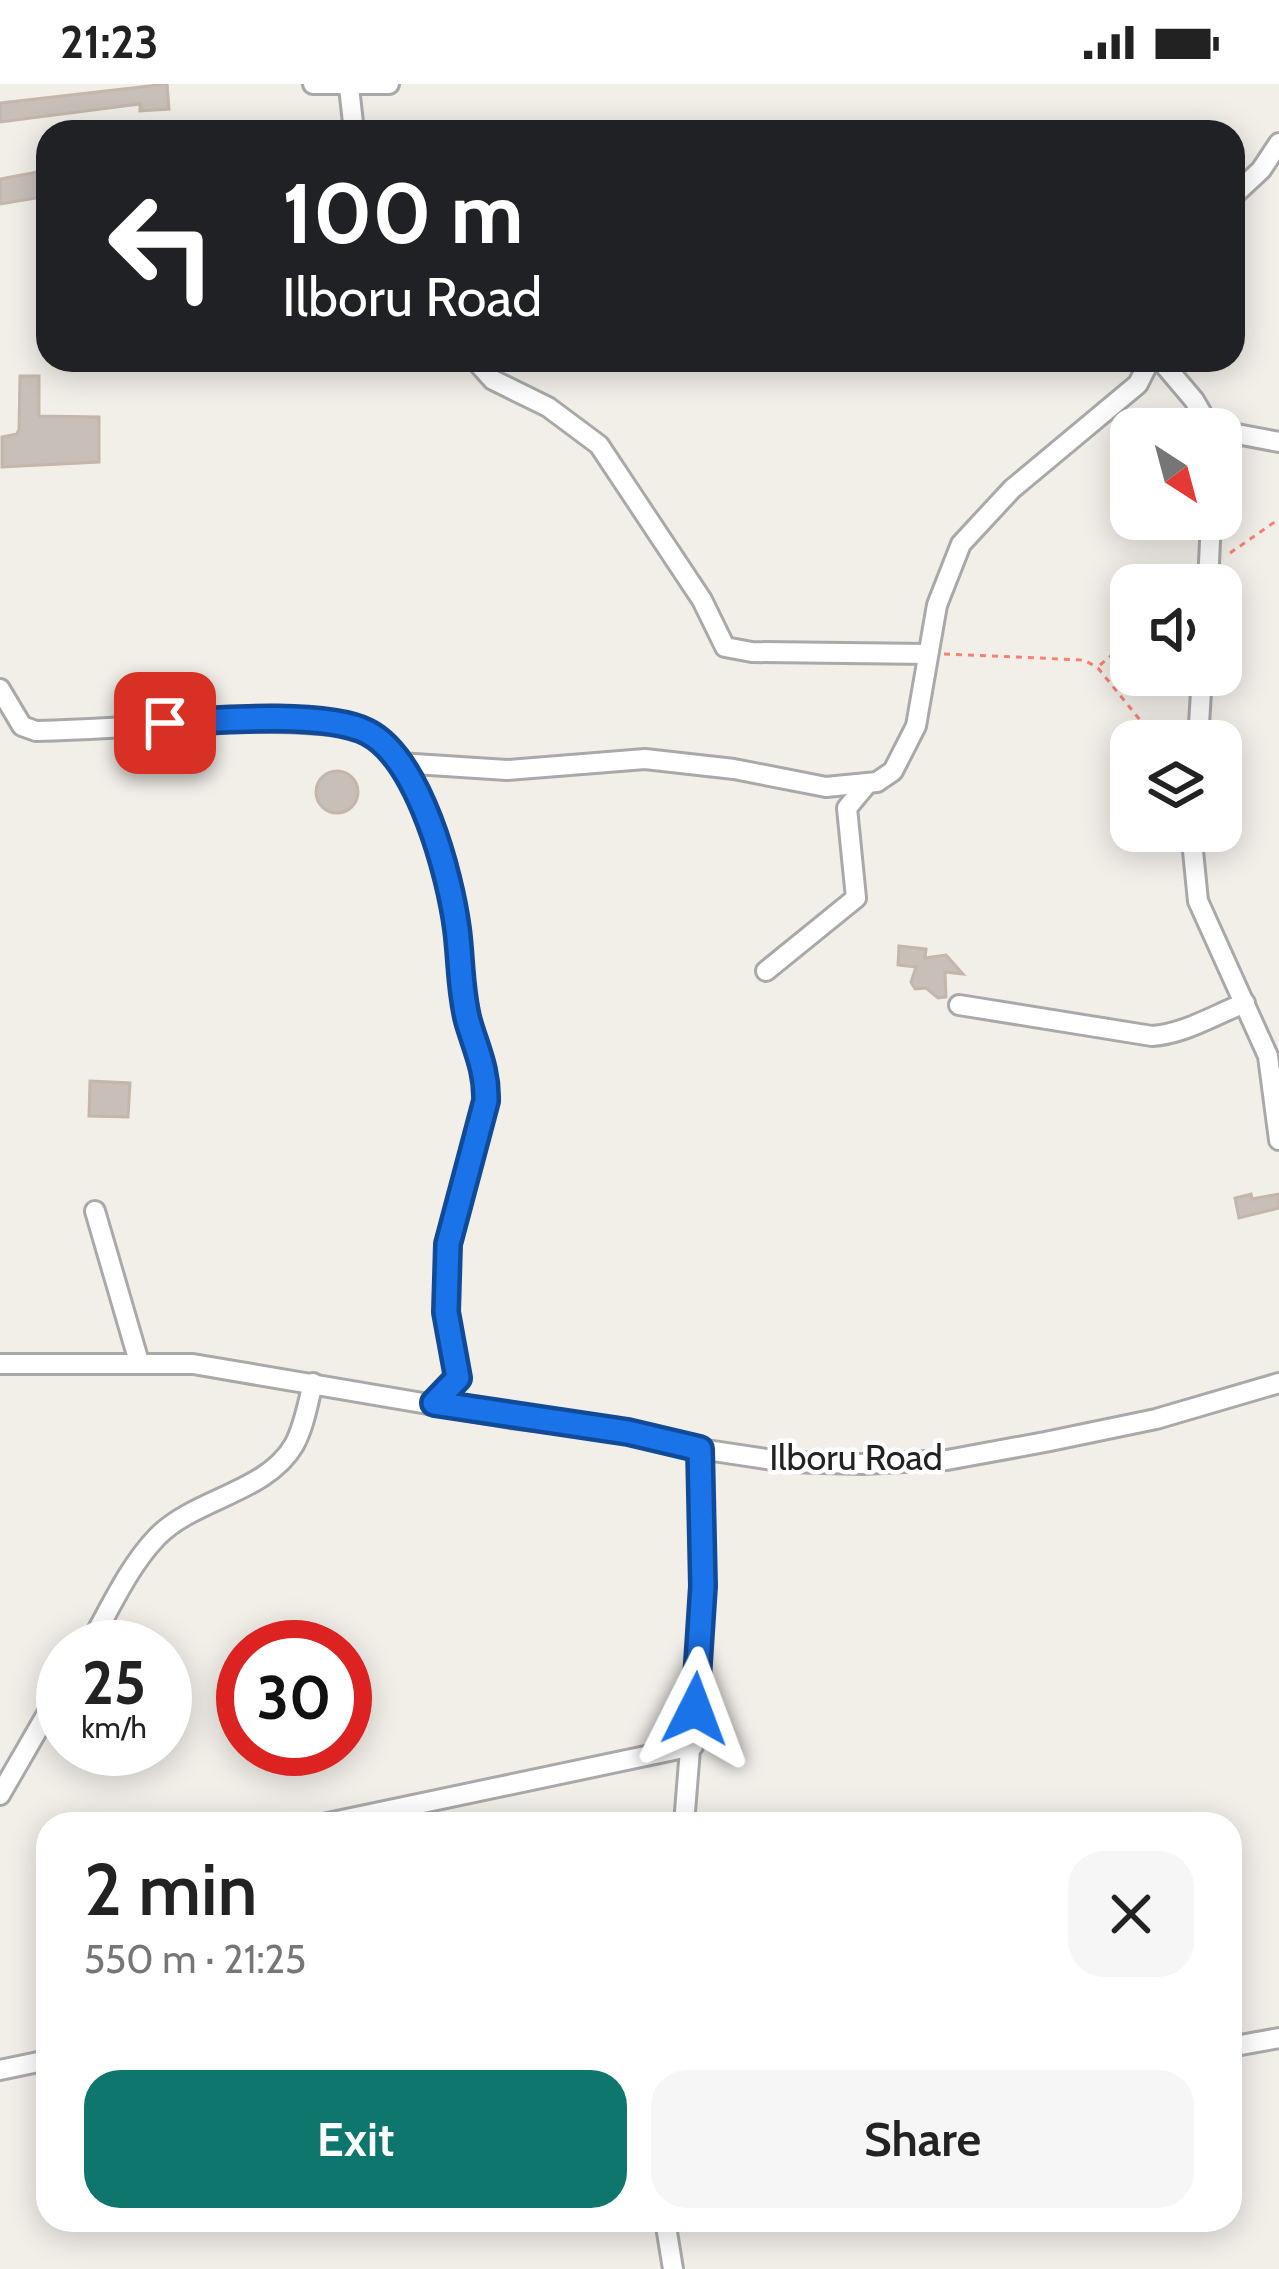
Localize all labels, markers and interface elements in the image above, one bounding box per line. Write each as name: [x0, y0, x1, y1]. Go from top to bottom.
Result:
text: 21:23: [60, 15, 158, 69]
text: 100 m: [282, 162, 524, 264]
icon: left: [84, 168, 240, 324]
text: Ilboru Road: [282, 264, 542, 330]
north arrow: [1110, 408, 1242, 540]
map controls: [1110, 408, 1242, 852]
button: sound: [1110, 564, 1242, 696]
pin: [114, 672, 216, 774]
icon: arrive: [132, 690, 198, 756]
button: layers: [1110, 720, 1242, 852]
street label: Ilboru Road: [769, 1435, 943, 1479]
speed limit sign: 30: [216, 1620, 372, 1776]
text: 25: [82, 1646, 146, 1719]
position arrow: [632, 1646, 758, 1772]
text: km/h: [81, 1709, 147, 1746]
text: 2 min: [84, 1846, 257, 1933]
button: close: [1068, 1851, 1194, 1977]
text: 550 m · 21:25: [84, 1935, 306, 1983]
button: Exit: [84, 2070, 627, 2208]
button: Share: [651, 2070, 1194, 2208]

